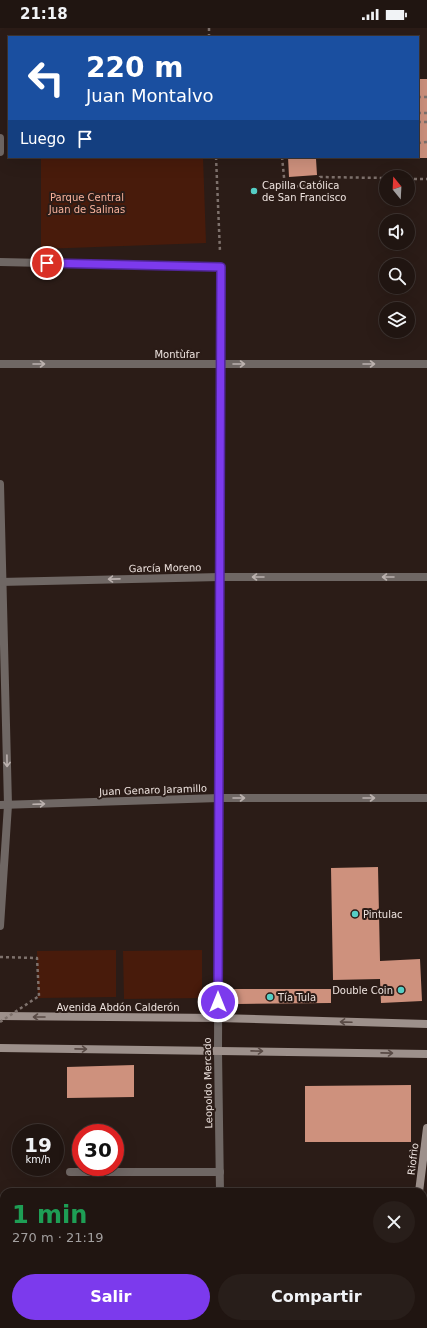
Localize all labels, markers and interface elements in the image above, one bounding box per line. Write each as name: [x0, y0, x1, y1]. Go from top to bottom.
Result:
text: 21:18: [20, 5, 68, 23]
text: 220 m: [86, 51, 183, 84]
icon: left: [20, 52, 72, 104]
text: Juan Montalvo: [86, 85, 214, 106]
icon: arrive: [74, 128, 96, 150]
text: Luego: [20, 130, 66, 148]
north arrow: [379, 170, 415, 206]
map controls: [379, 170, 415, 338]
place label: Capilla Católica de San Francisco: [262, 180, 346, 203]
marker: Capilla Católica de San Francisco: [249, 186, 259, 196]
park label: Parque Central Juan de Salinas: [48, 192, 125, 215]
button: sound: [379, 214, 415, 250]
pin: [30, 246, 64, 280]
icon: arrive: [36, 252, 58, 274]
button: search: [379, 258, 415, 294]
button: layers: [379, 302, 415, 338]
street label: Montùfar: [154, 349, 200, 360]
one-way arrow: [32, 360, 45, 368]
one-way arrow: [232, 360, 245, 368]
one-way arrow: [362, 360, 375, 368]
street label: García Moreno: [129, 562, 201, 574]
one-way arrow: [252, 573, 265, 581]
one-way arrow: [382, 573, 395, 581]
one-way arrow: [108, 576, 121, 583]
one-way arrow: [3, 754, 11, 767]
street label: Juan Genaro Jaramillo: [98, 783, 207, 797]
one-way arrow: [232, 794, 245, 802]
one-way arrow: [362, 794, 375, 802]
one-way arrow: [32, 800, 45, 808]
marker: Pintulac: [350, 909, 360, 919]
place label: Pintulac: [363, 909, 403, 920]
position arrow: [197, 981, 239, 1023]
place label: Double Coin: [332, 985, 393, 996]
marker: Double Coin: [396, 985, 406, 995]
marker: Tía Tula: [265, 992, 275, 1002]
place label: Tía Tula: [277, 992, 316, 1003]
street label: Avenida Abdón Calderón: [56, 1002, 180, 1013]
one-way arrow: [33, 1013, 46, 1021]
one-way arrow: [340, 1018, 353, 1026]
street label: Leopoldo Mercado: [202, 1037, 214, 1129]
one-way arrow: [74, 1045, 87, 1053]
one-way arrow: [250, 1048, 263, 1055]
one-way arrow: [380, 1050, 393, 1057]
speed limit sign: 30: [72, 1124, 124, 1176]
text: 19: [24, 1133, 52, 1157]
street label: Riofrìo: [406, 1142, 420, 1176]
text: km/h: [25, 1154, 51, 1165]
text: 1 min: [12, 1201, 87, 1229]
button: close: [373, 1201, 415, 1243]
text: 270 m · 21:19: [12, 1230, 103, 1245]
button: Salir: [12, 1274, 210, 1320]
button: Compartir: [218, 1274, 415, 1320]

